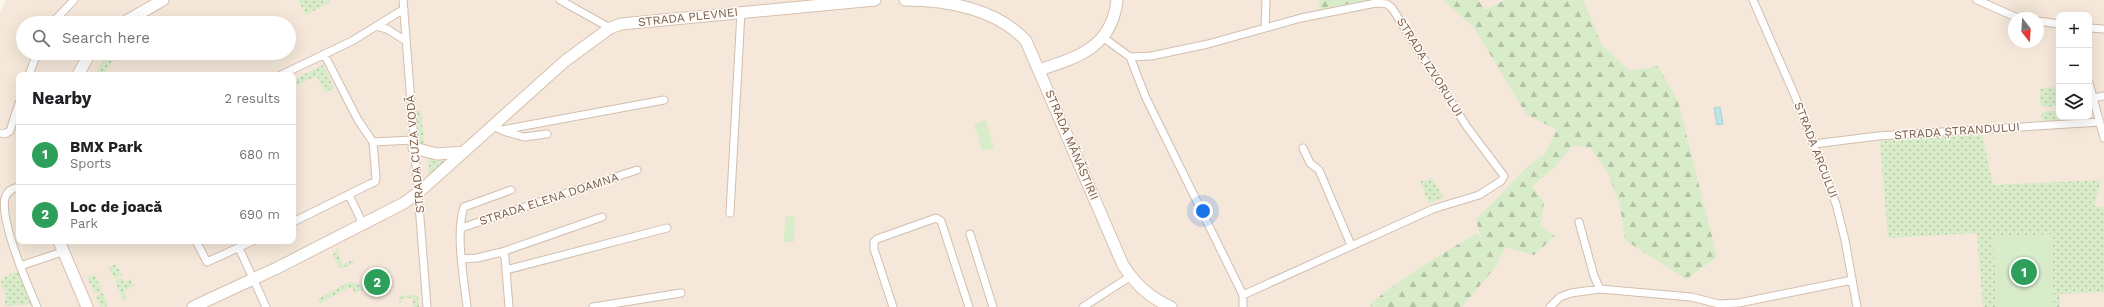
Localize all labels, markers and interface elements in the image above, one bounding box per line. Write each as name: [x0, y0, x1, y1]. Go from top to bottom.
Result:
street label: STRADA PLEVNEI: [637, 5, 739, 29]
north arrow: [2008, 12, 2044, 48]
map controls: [2056, 12, 2092, 120]
button: +: [2056, 12, 2092, 48]
street label: STRADA IZVORULUI: [1394, 15, 1466, 119]
search box: [16, 16, 296, 60]
icon: search: [30, 27, 52, 49]
text: Search here: [62, 29, 150, 47]
button: −: [2056, 48, 2092, 84]
button: layers: [2056, 84, 2092, 120]
text: Nearby: [32, 88, 91, 108]
street label: STRADA MĂNĂSTIRII: [1042, 88, 1102, 202]
text: 2 results: [225, 91, 280, 106]
street label: STRADA CUZA VODĂ: [403, 94, 427, 214]
street label: STRADA ARCULUI: [1791, 100, 1841, 200]
street label: STRADA ȘTRANDULUI: [1894, 120, 2020, 142]
text: BMX Park: [70, 138, 143, 156]
text: 1: [42, 147, 48, 162]
text: 680 m: [239, 147, 280, 162]
text: Sports: [70, 156, 111, 171]
street label: STRADA ELENA DOAMNA: [478, 170, 620, 228]
text: Loc de joacă: [70, 198, 162, 216]
your location: [1193, 201, 1213, 221]
text: 2: [41, 207, 49, 222]
text: 690 m: [239, 207, 280, 222]
text: Park: [70, 216, 98, 231]
pin: 1: [2011, 257, 2037, 287]
pin: 2: [364, 267, 390, 297]

